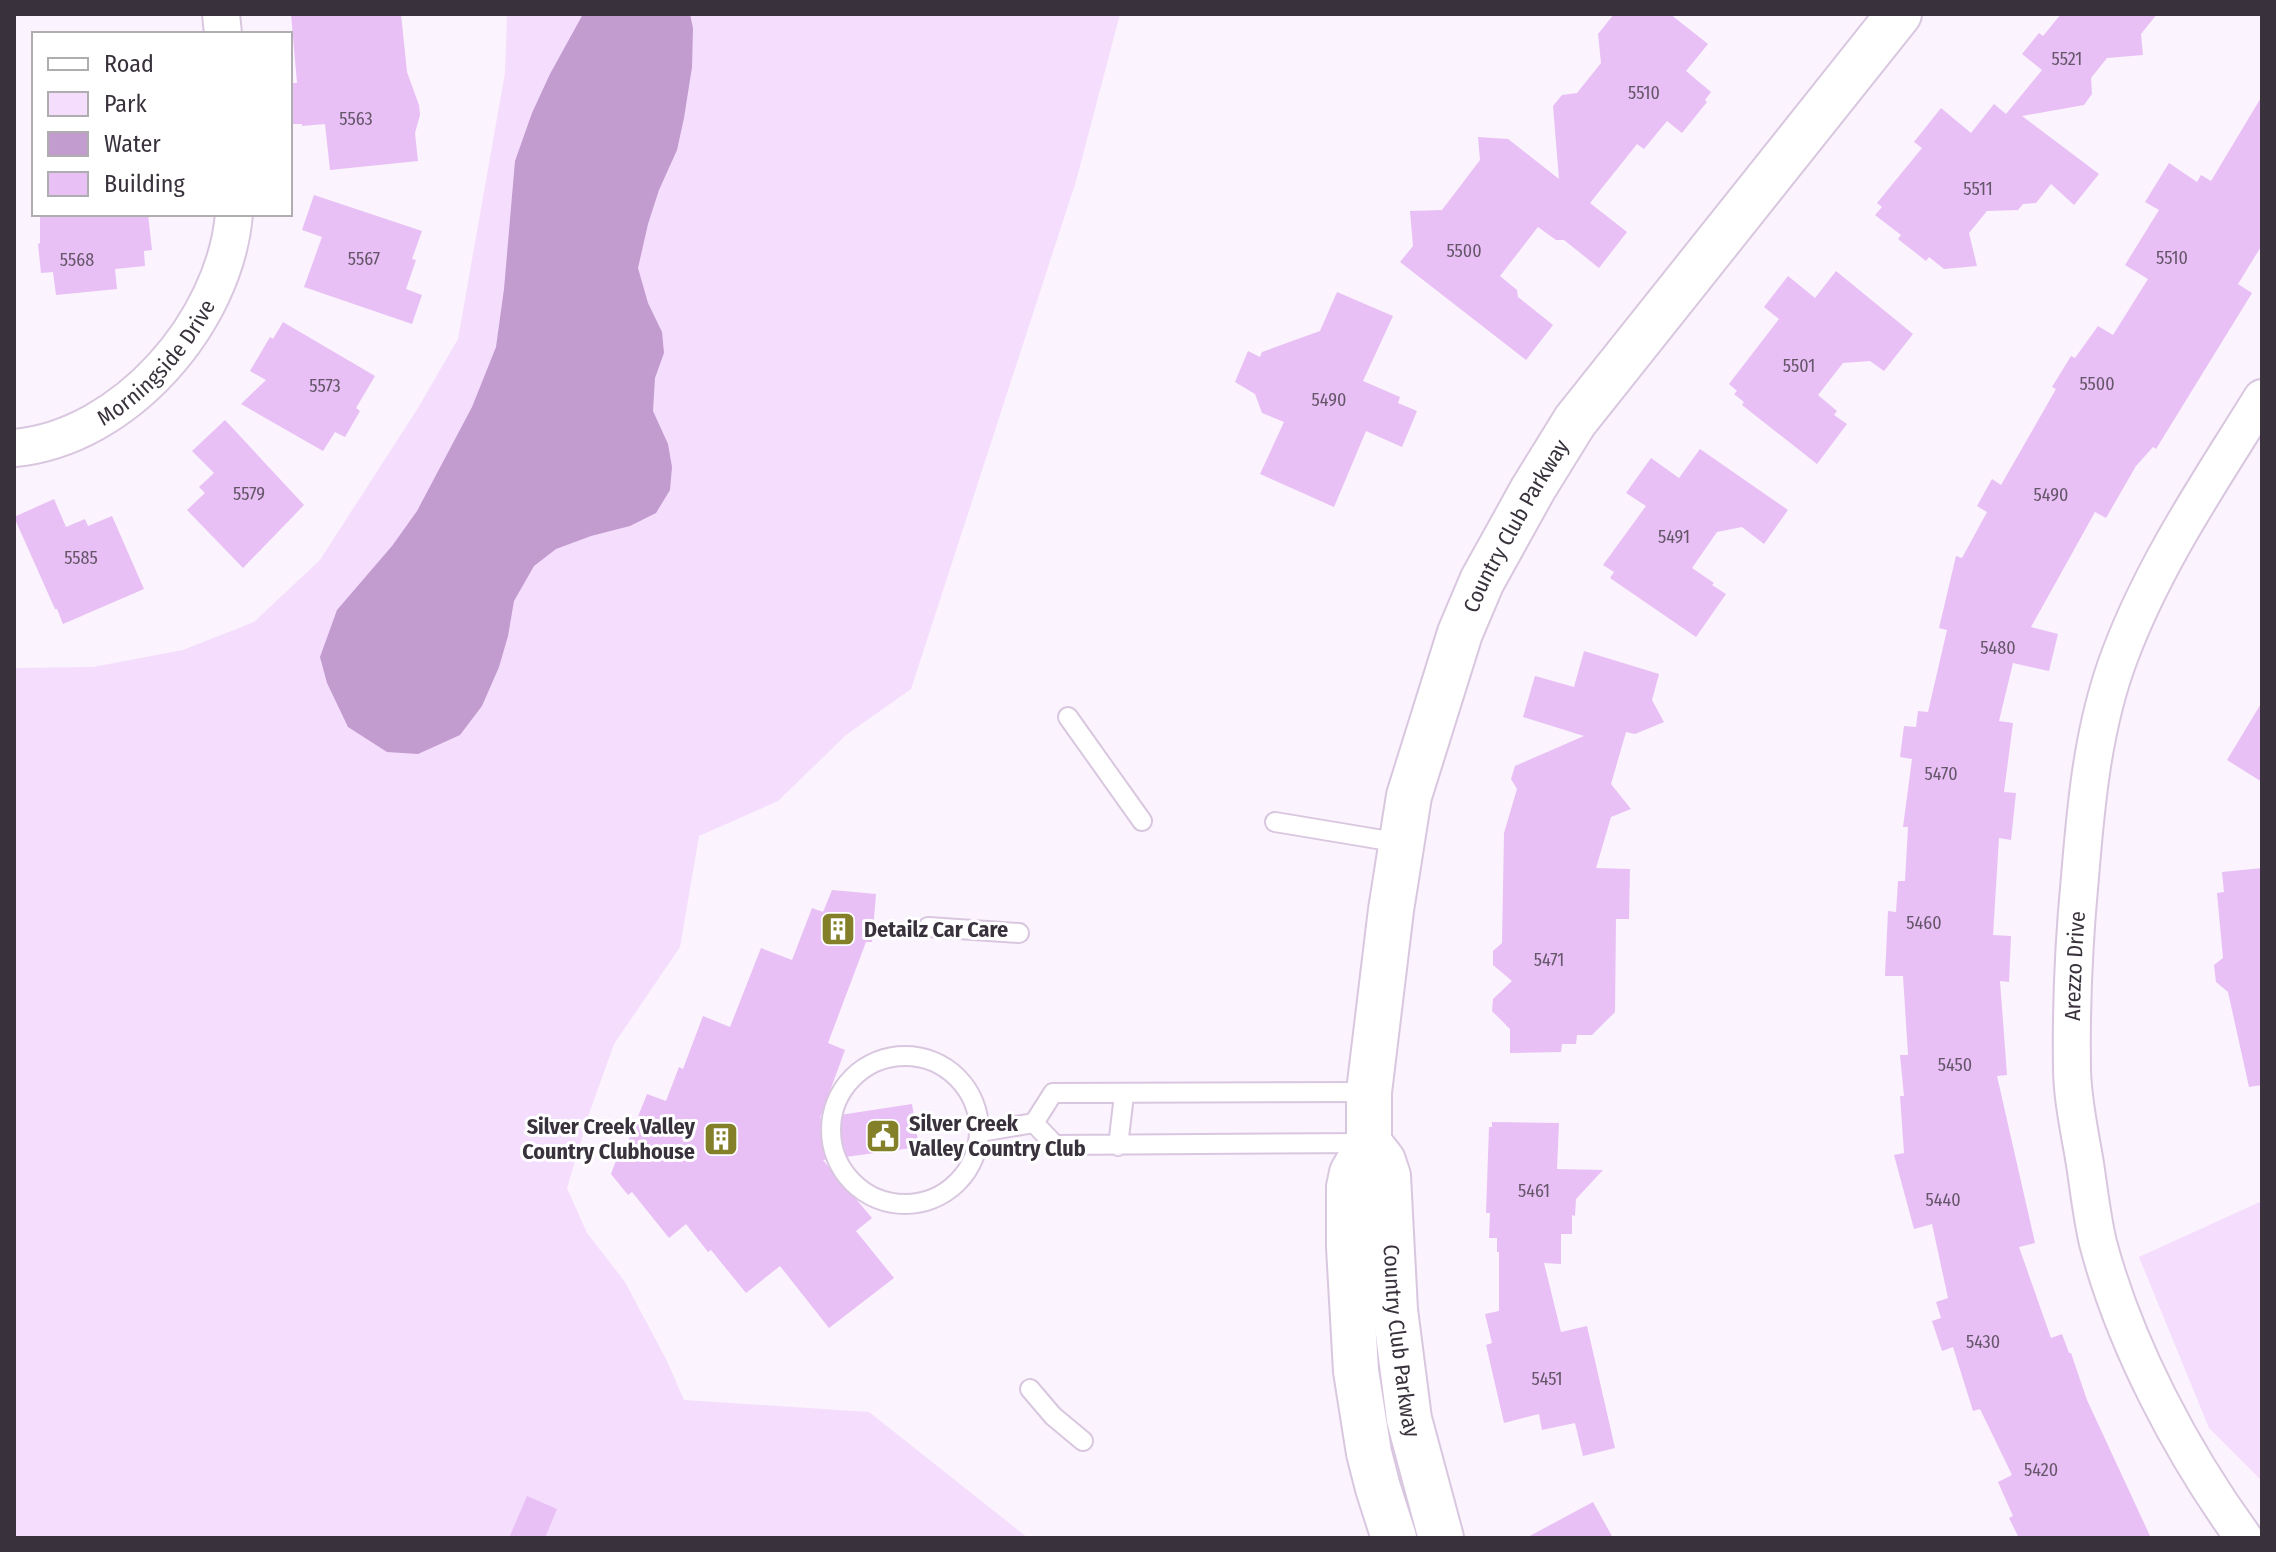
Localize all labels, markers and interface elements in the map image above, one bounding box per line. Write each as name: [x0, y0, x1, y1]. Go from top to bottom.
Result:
legend: [32, 32, 292, 216]
house number: 5521: [2052, 48, 2082, 70]
text: Road: [104, 50, 154, 78]
house number: 5510: [1628, 82, 1660, 104]
text: Park: [104, 90, 147, 118]
house number: 5563: [339, 108, 373, 130]
text: Water: [104, 130, 161, 158]
text: Building: [104, 170, 186, 198]
house number: 5511: [1963, 178, 1993, 200]
house number: 5500: [1446, 240, 1482, 262]
house number: 5510: [2156, 247, 2188, 269]
house number: 5567: [348, 248, 380, 270]
house number: 5568: [60, 249, 94, 271]
street label: Morningside Drive: [92, 295, 221, 431]
house number: 5501: [1783, 355, 1815, 377]
house number: 5500: [2079, 373, 2115, 395]
house number: 5573: [309, 375, 341, 397]
house number: 5490: [1312, 389, 1346, 411]
street label: Country Club Parkway: [1457, 434, 1575, 617]
house number: 5579: [233, 483, 265, 505]
house number: 5490: [2034, 484, 2068, 506]
house number: 5491: [1658, 526, 1690, 548]
house number: 5585: [64, 547, 98, 569]
house number: 5480: [1980, 637, 2016, 659]
house number: 5470: [1924, 763, 1958, 785]
building icon: Detailz Car Care: [819, 910, 857, 948]
street label: Arezzo Drive: [2059, 910, 2091, 1021]
house number: 5460: [1906, 912, 1942, 934]
place label: Detailz Car Care: [864, 916, 1008, 943]
house number: 5471: [1534, 949, 1564, 971]
house number: 5450: [1938, 1054, 1972, 1076]
place label: Silver Creek Valley Country Club: [908, 1110, 1086, 1162]
place label: Silver Creek Valley Country Clubhouse: [522, 1113, 696, 1165]
public building icon: Silver Creek Valley Country Club: [864, 1117, 902, 1155]
building icon: Silver Creek Valley Country Clubhouse: [702, 1120, 740, 1158]
house number: 5461: [1518, 1180, 1550, 1202]
house number: 5440: [1925, 1189, 1961, 1211]
street label: Country Club Parkway: [1378, 1244, 1426, 1441]
house number: 5430: [1966, 1331, 2000, 1353]
house number: 5451: [1531, 1368, 1563, 1390]
house number: 5420: [2024, 1459, 2058, 1481]

